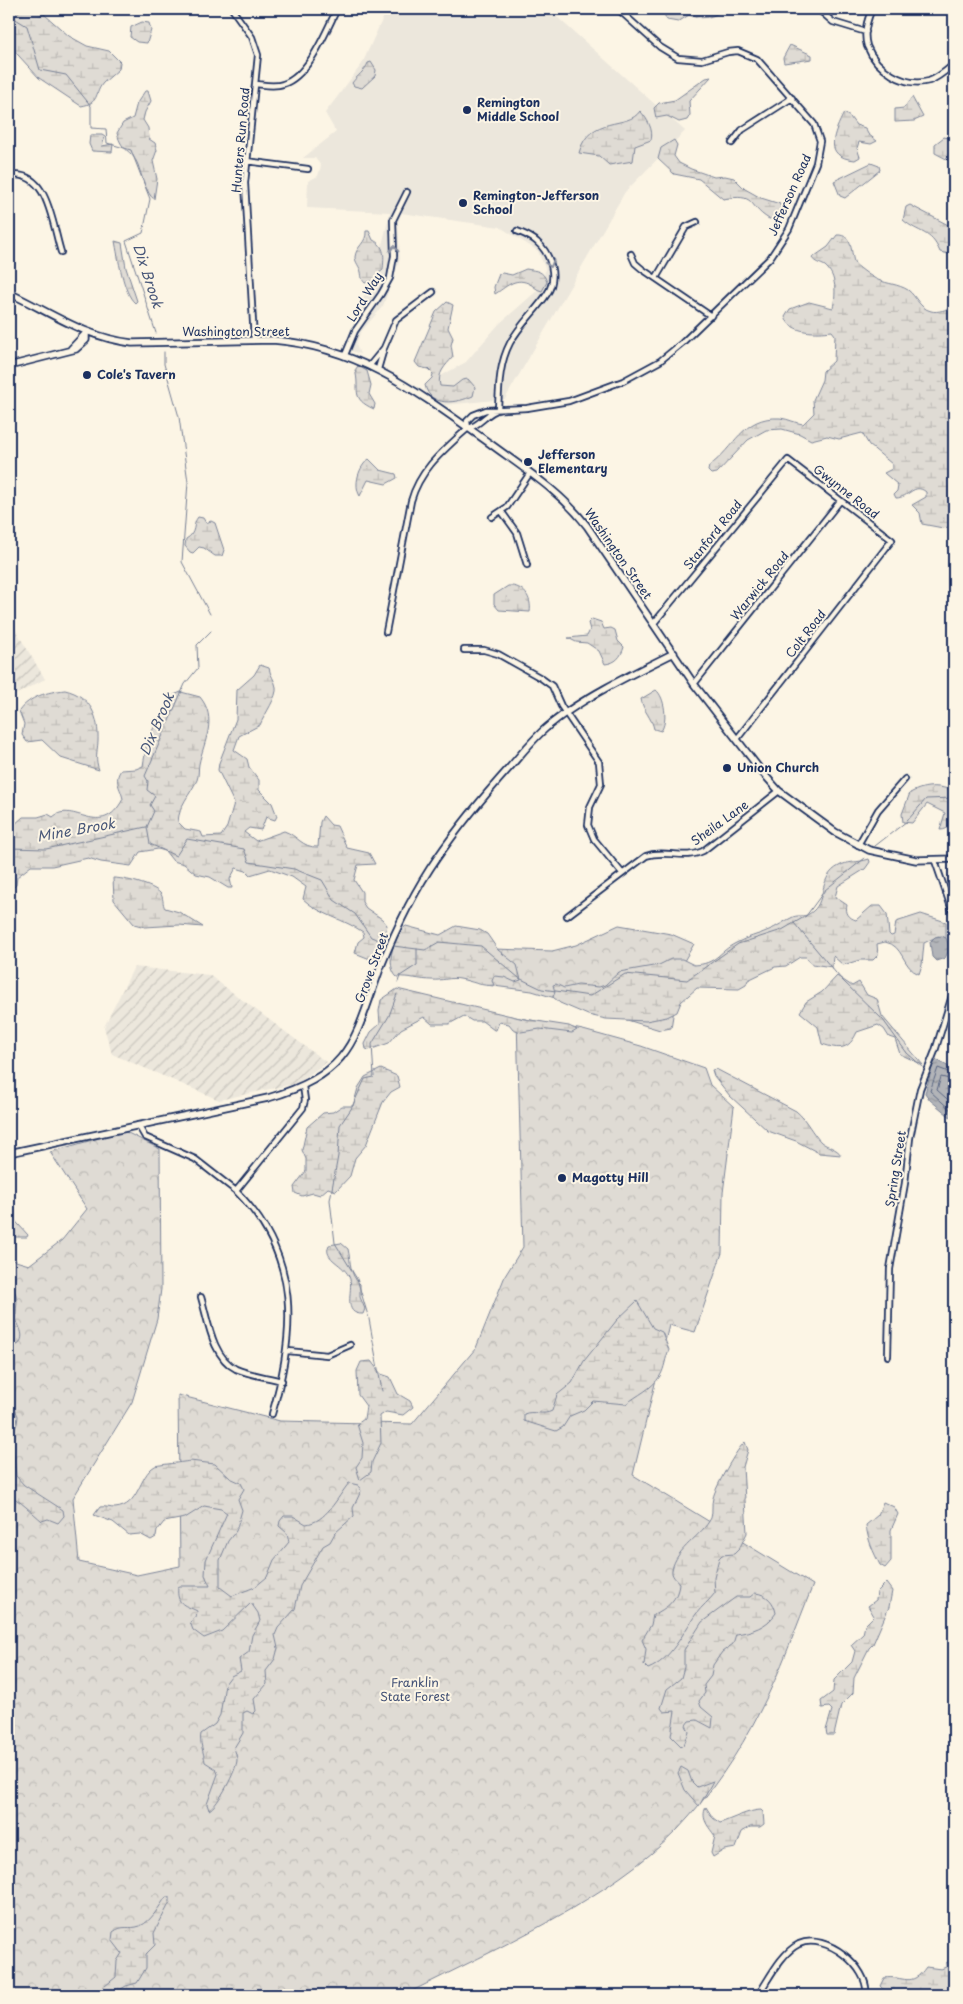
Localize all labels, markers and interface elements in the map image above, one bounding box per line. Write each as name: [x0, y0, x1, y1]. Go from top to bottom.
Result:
street label: Hunters Run Road: [226, 87, 254, 193]
place label: Remington Middle School: [477, 93, 559, 125]
marker: Remington Middle School: [461, 104, 473, 116]
street label: Jefferson Road: [763, 151, 815, 238]
place label: Remington-Jefferson School: [473, 186, 599, 218]
marker: Remington-Jefferson School: [457, 197, 469, 209]
water label: Dix Brook: [128, 241, 169, 312]
one-way arrow: [389, 245, 399, 252]
one-way arrow: [544, 260, 555, 269]
street label: Lord Way: [342, 268, 387, 325]
street label: Washington Street: [182, 322, 290, 340]
place label: Cole's Tavern: [97, 365, 176, 383]
marker: Cole's Tavern: [81, 369, 93, 381]
place label: Jefferson Elementary: [538, 445, 607, 477]
marker: Jefferson Elementary: [522, 456, 534, 468]
street label: Gwynne Road: [810, 460, 883, 523]
street label: Stanford Road: [679, 496, 746, 573]
street label: Washington Street: [581, 504, 657, 603]
street label: Warwick Road: [726, 547, 793, 624]
street label: Colt Road: [781, 606, 830, 661]
water label: Dix Brook: [134, 688, 180, 759]
place label: Union Church: [737, 758, 819, 776]
marker: Union Church: [721, 762, 733, 774]
street label: Sheila Lane: [687, 795, 752, 849]
water label: Mine Brook: [35, 812, 117, 847]
street label: Grove Street: [350, 930, 392, 1005]
street label: Spring Street: [880, 1129, 910, 1208]
place label: Magotty Hill: [572, 1168, 648, 1186]
marker: Magotty Hill: [556, 1172, 568, 1184]
park label: Franklin State Forest: [380, 1673, 450, 1705]

